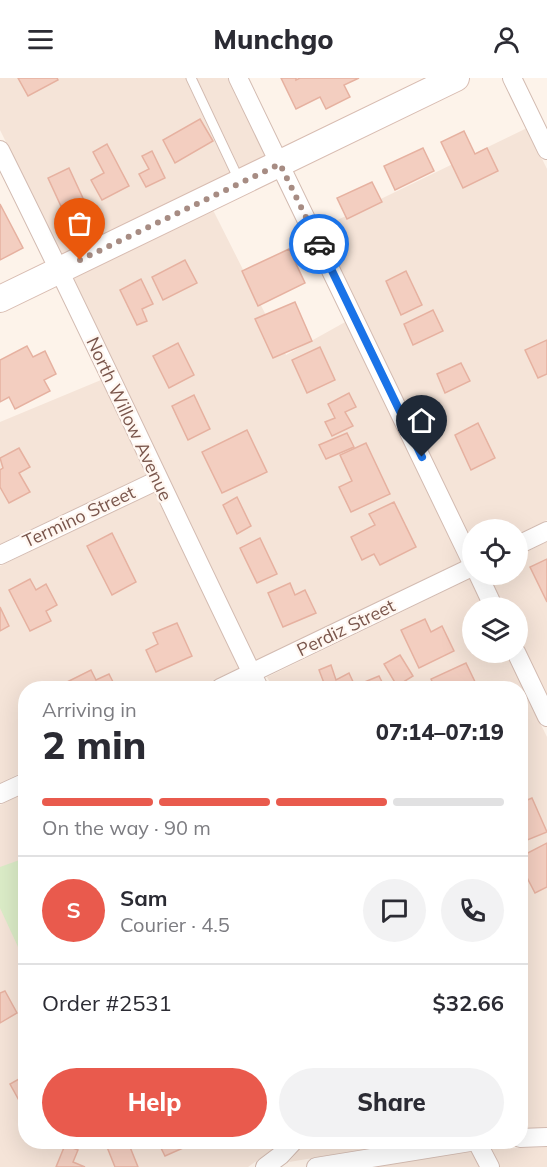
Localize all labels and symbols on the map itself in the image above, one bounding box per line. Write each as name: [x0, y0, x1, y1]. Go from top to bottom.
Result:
pin: [54, 198, 105, 260]
courier: [289, 214, 349, 274]
street label: North Willow Avenue: [81, 333, 178, 504]
pin: [396, 395, 447, 457]
street label: Termino Street: [19, 481, 139, 553]
street label: Perdiz Street: [293, 594, 399, 661]

